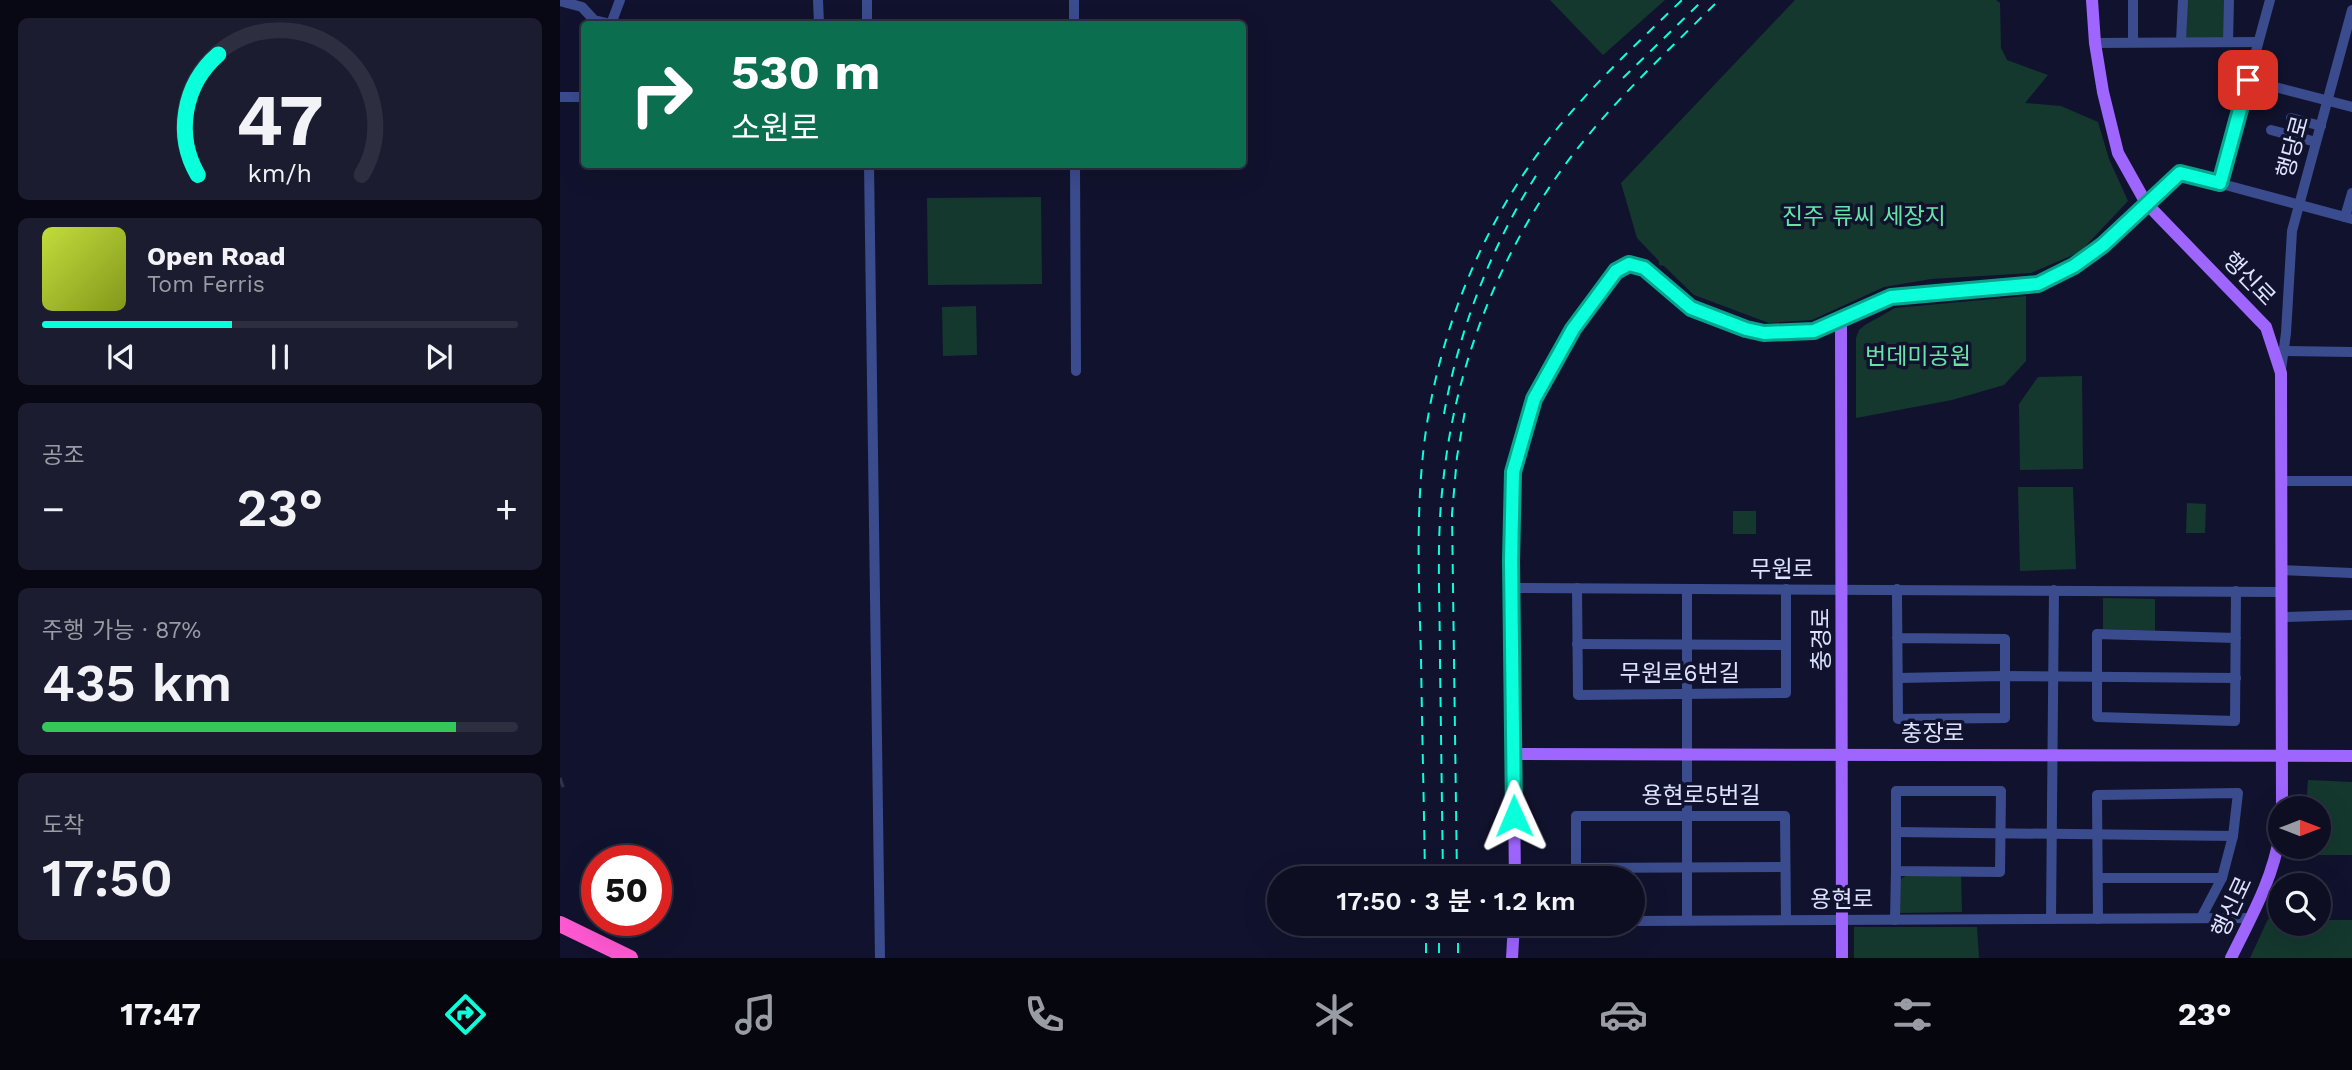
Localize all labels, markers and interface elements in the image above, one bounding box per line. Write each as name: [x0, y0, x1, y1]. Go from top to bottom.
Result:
text: 530 m: [731, 43, 880, 101]
icon: right: [616, 49, 707, 140]
pin: [2218, 50, 2278, 110]
icon: arrive: [2229, 61, 2267, 99]
text: 47: [236, 77, 324, 163]
text: 소원로: [731, 109, 819, 147]
street label: 행당로: [2272, 113, 2314, 181]
text: km/h: [248, 159, 312, 188]
park label: 진주 류씨 세장지: [1782, 203, 1946, 230]
text: Open Road: [147, 241, 285, 271]
street label: 행신로: [2217, 247, 2281, 311]
text: Tom Ferris: [147, 271, 265, 298]
icon: previous: [102, 338, 140, 376]
icon: pause: [261, 338, 299, 376]
icon: next: [420, 338, 458, 376]
park label: 번데미공원: [1865, 343, 1971, 370]
text: 공조: [42, 442, 84, 469]
text: 23°: [237, 478, 323, 539]
text: −: [42, 487, 65, 531]
text: +: [495, 487, 518, 531]
street label: 무원로: [1750, 556, 1814, 583]
street label: 충경로: [1808, 607, 1835, 671]
text: 주행 가능 · 87%: [42, 617, 201, 644]
text: 435 km: [42, 653, 232, 714]
street label: 무원로6번길: [1620, 660, 1740, 687]
street label: 충장로: [1901, 720, 1965, 747]
position arrow: [1477, 779, 1551, 853]
street label: 용현로5번길: [1641, 782, 1761, 809]
north arrow: [2268, 796, 2331, 859]
map controls: [2268, 796, 2331, 936]
text: 도착: [42, 812, 84, 839]
speed limit sign: 50: [581, 845, 672, 936]
text: 17:50: [42, 848, 173, 909]
street label: 행신로: [2206, 873, 2258, 941]
button: search: [2268, 873, 2331, 936]
text: 17:50 · 3 분 · 1.2 km: [1336, 886, 1576, 916]
street label: 용현로: [1810, 886, 1874, 913]
icon: directions: [441, 990, 490, 1039]
icon: music: [731, 990, 780, 1039]
icon: phone: [1020, 990, 1069, 1039]
icon: climate: [1310, 990, 1359, 1039]
icon: car: [1599, 990, 1648, 1039]
icon: filters: [1888, 990, 1937, 1039]
text: 17:47: [120, 995, 201, 1033]
text: 23°: [2178, 995, 2232, 1033]

